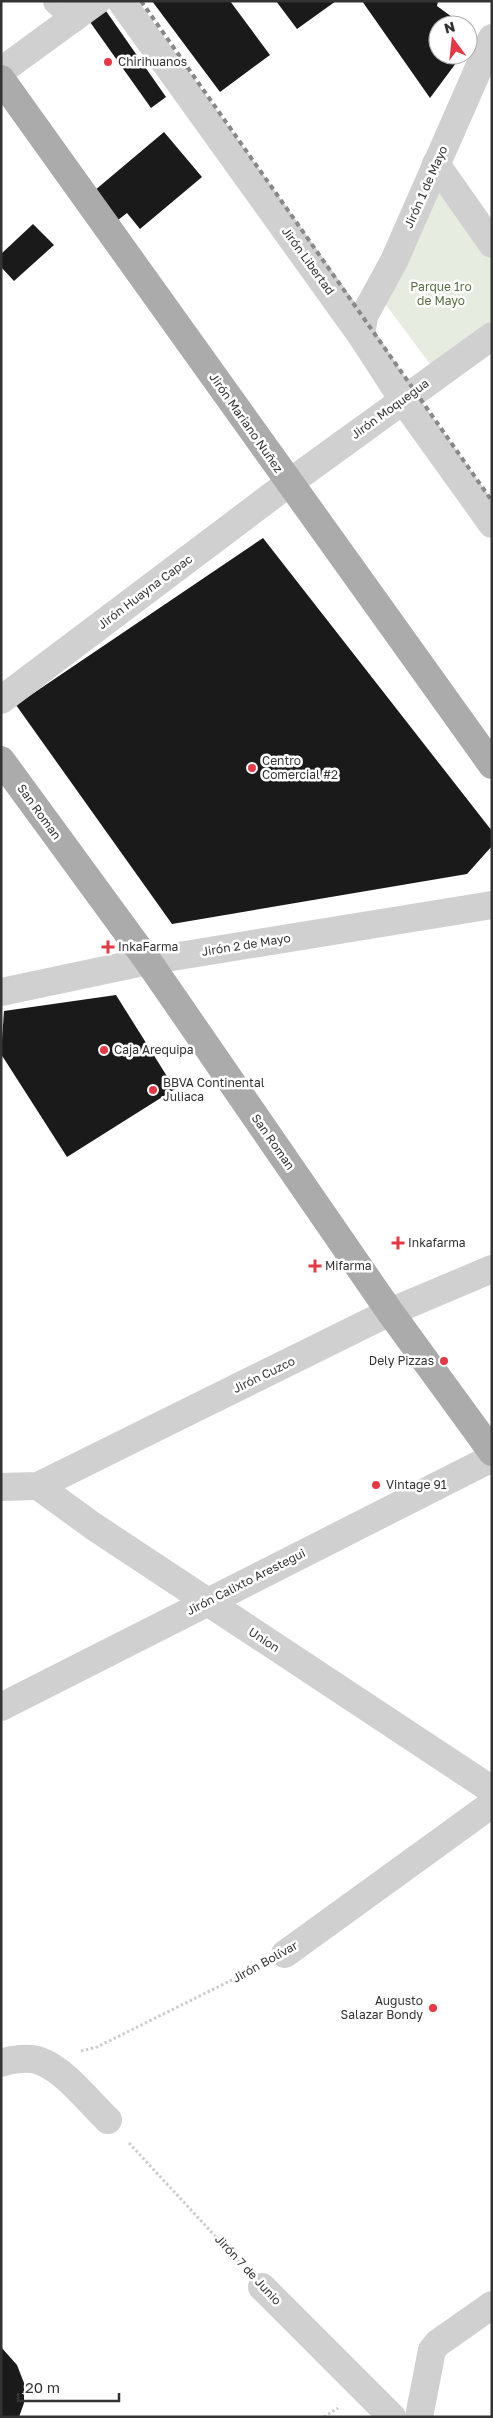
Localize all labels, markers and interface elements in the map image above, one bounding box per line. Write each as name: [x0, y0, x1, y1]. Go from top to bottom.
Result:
north arrow: [428, 15, 478, 65]
text: N: [442, 17, 457, 37]
place label: Chirihuanos: [118, 54, 187, 69]
marker: Chirihuanos: [102, 56, 114, 68]
street label: Jirón 1 de Mayo: [401, 143, 450, 230]
street label: Jirón Libertad: [279, 224, 338, 298]
park label: Parque 1ro de Mayo: [410, 279, 472, 308]
street label: Jirón Mariano Nuñez: [206, 370, 286, 475]
street label: Jirón Moquegua: [348, 375, 432, 442]
street label: Jirón Huayna Capac: [94, 551, 195, 632]
place label: Centro Comercial #2: [262, 753, 338, 782]
marker: Centro Comercial #2: [246, 762, 258, 774]
street label: San Roman: [14, 781, 65, 842]
street label: Jirón 2 de Mayo: [200, 930, 291, 959]
place label: InkaFarma: [118, 939, 178, 954]
marker: InkaFarma: [102, 941, 114, 953]
place label: Caja Arequipa: [114, 1042, 194, 1057]
marker: Caja Arequipa: [98, 1044, 110, 1056]
place label: BBVA Continental Juliaca: [163, 1075, 265, 1104]
marker: BBVA Continental Juliaca: [147, 1084, 159, 1096]
street label: San Roman: [249, 1111, 298, 1173]
place label: Inkafarma: [408, 1235, 466, 1250]
marker: Inkafarma: [392, 1237, 404, 1249]
place label: Mifarma: [325, 1258, 372, 1273]
marker: Mifarma: [309, 1260, 321, 1272]
street label: Jirón Cuzco: [230, 1353, 297, 1396]
place label: Dely Pizzas: [369, 1353, 434, 1368]
marker: Dely Pizzas: [438, 1355, 450, 1367]
place label: Vintage 91: [386, 1477, 447, 1492]
marker: Vintage 91: [370, 1479, 382, 1491]
street label: Jirón Calixto Arestegui: [184, 1545, 308, 1618]
street label: Union: [246, 1624, 283, 1655]
street label: Jirón Bolívar: [230, 1937, 300, 1986]
place label: Augusto Salazar Bondy: [341, 1993, 423, 2022]
marker: Augusto Salazar Bondy: [427, 2002, 439, 2014]
street label: Jirón 7 de Junio: [212, 2231, 285, 2308]
scale bar: [18, 2370, 119, 2402]
text: 20 m: [25, 2378, 60, 2396]

